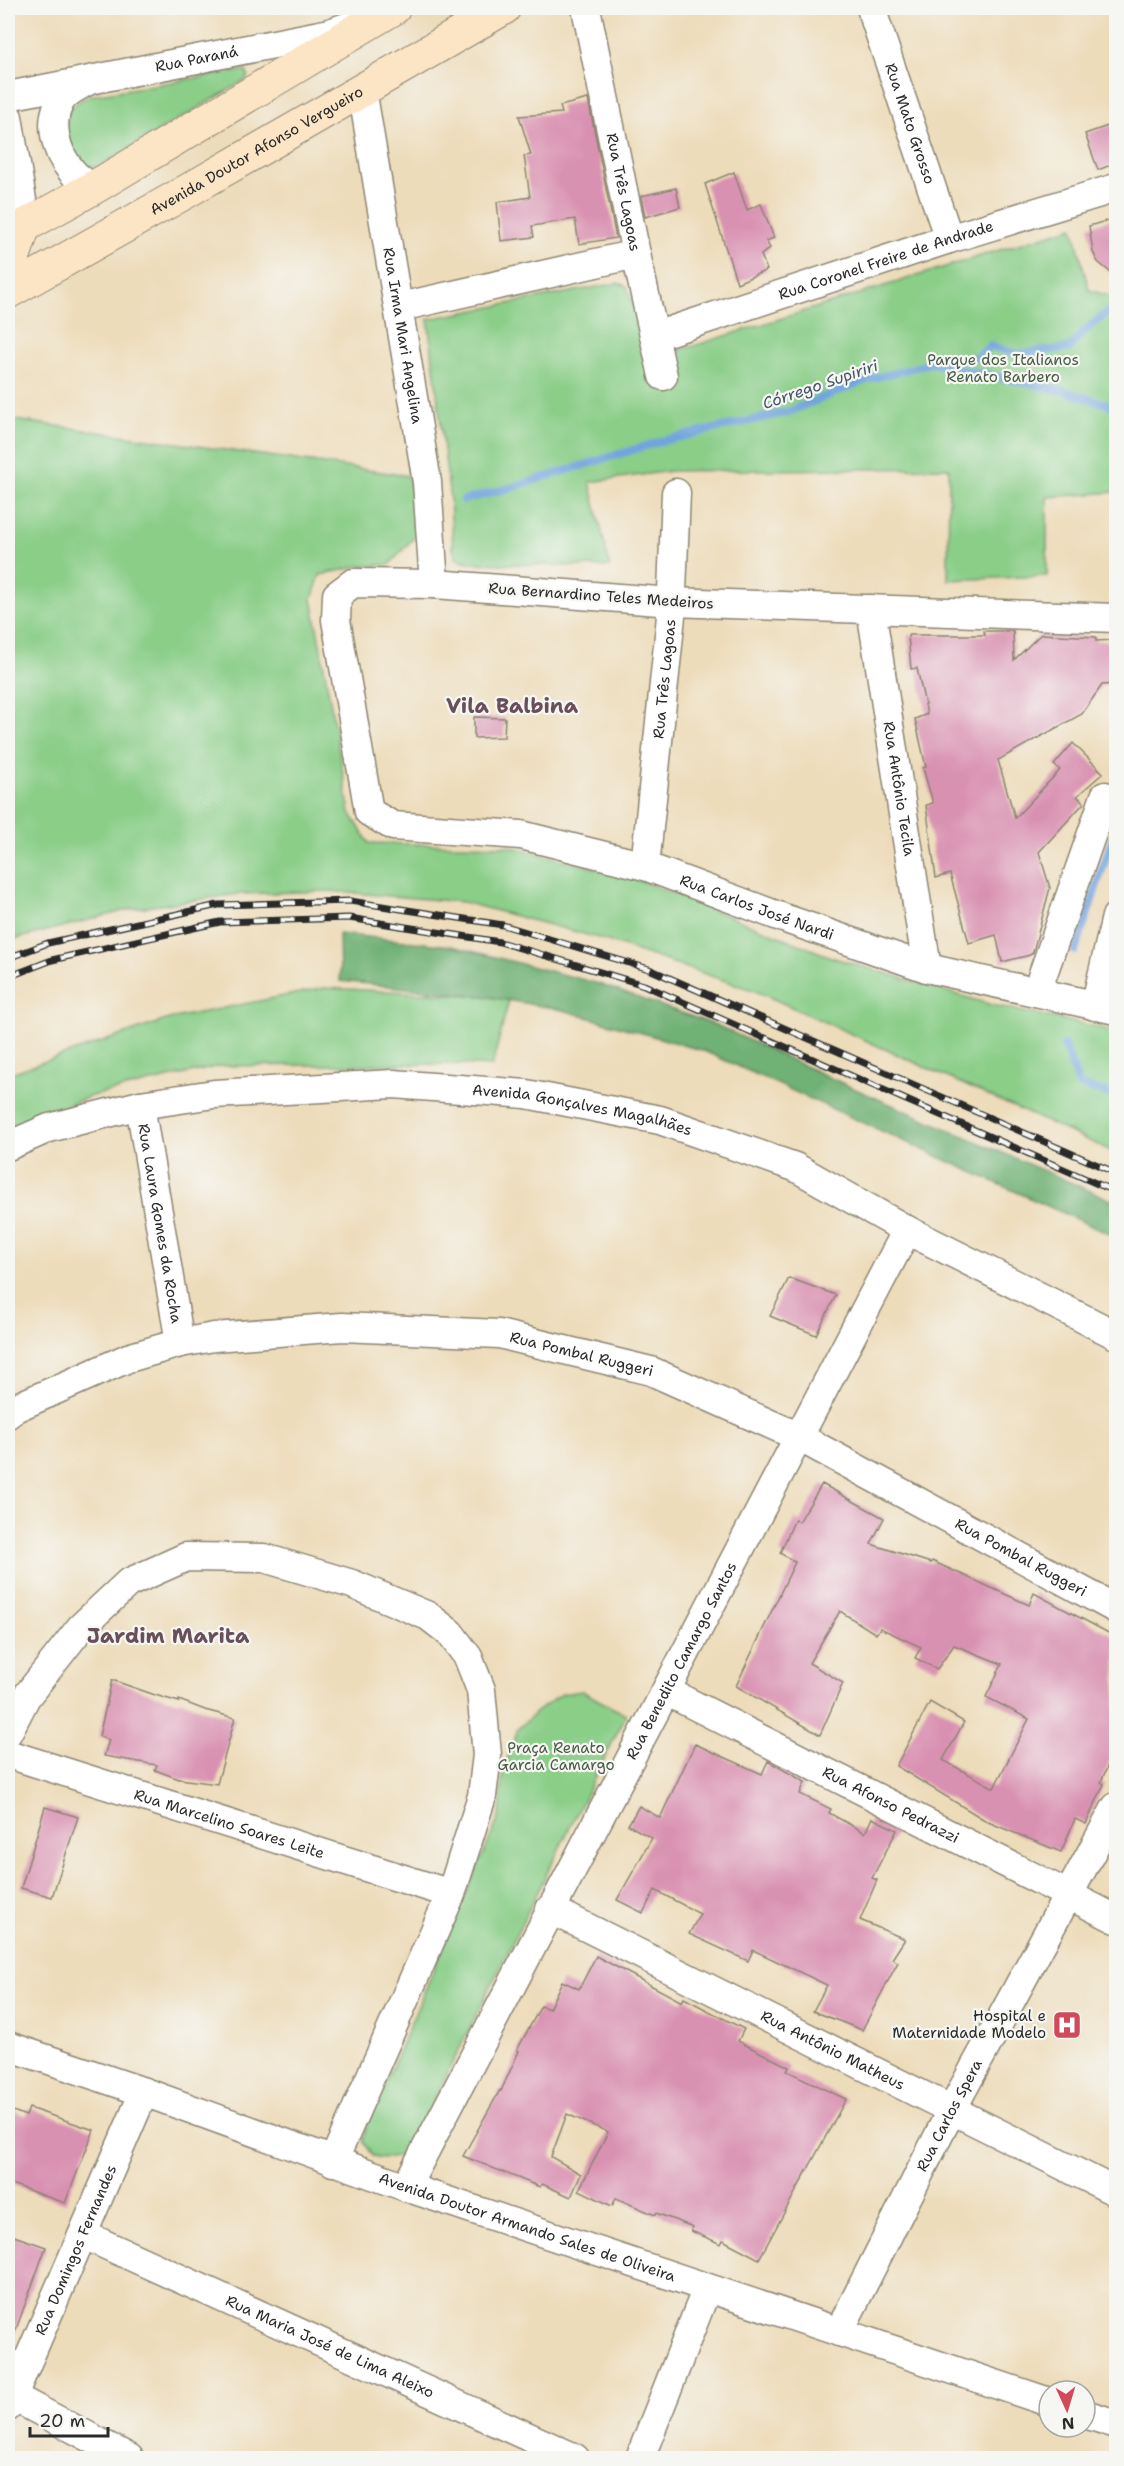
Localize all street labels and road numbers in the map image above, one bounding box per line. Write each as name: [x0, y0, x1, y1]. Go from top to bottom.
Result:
street label: Rua Paraná: [153, 41, 240, 77]
street label: Rua Mato Grosso: [880, 60, 940, 187]
street label: Avenida Doutor Afonso Vergueiro: [146, 81, 367, 220]
street label: Rua Três Lagoas: [602, 131, 645, 253]
street label: Rua Coronel Freire de Andrade: [776, 216, 996, 305]
street label: Rua Irma Mari Angelina: [378, 246, 427, 426]
street label: Rua Bernardino Teles Medeiros: [488, 578, 714, 614]
street label: Rua Três Lagoas: [648, 618, 681, 740]
street label: Rua Antônio Tecila: [879, 720, 920, 858]
street label: Rua Carlos José Nardi: [677, 870, 837, 945]
street label: Avenida Gonçalves Magalhães: [471, 1080, 695, 1140]
street label: Rua Laura Gomes da Rocha: [133, 1122, 187, 1325]
street label: Rua Pombal Ruggeri: [508, 1327, 655, 1381]
street label: Rua Pombal Ruggeri: [952, 1514, 1090, 1601]
street label: Rua Benedito Camargo Santos: [622, 1558, 741, 1763]
street label: Rua Afonso Pedrazzi: [819, 1762, 963, 1848]
street label: Rua Marcelino Soares Leite: [132, 1784, 327, 1863]
street label: Rua Antônio Matheus: [757, 2006, 908, 2095]
street label: Rua Carlos Spera: [912, 2055, 987, 2175]
street label: Rua Domingos Fernandes: [30, 2162, 121, 2338]
street label: Avenida Doutor Armando Sales de Oliveira: [376, 2168, 679, 2287]
street label: Rua Maria José de Lima Aleixo: [222, 2291, 437, 2403]

